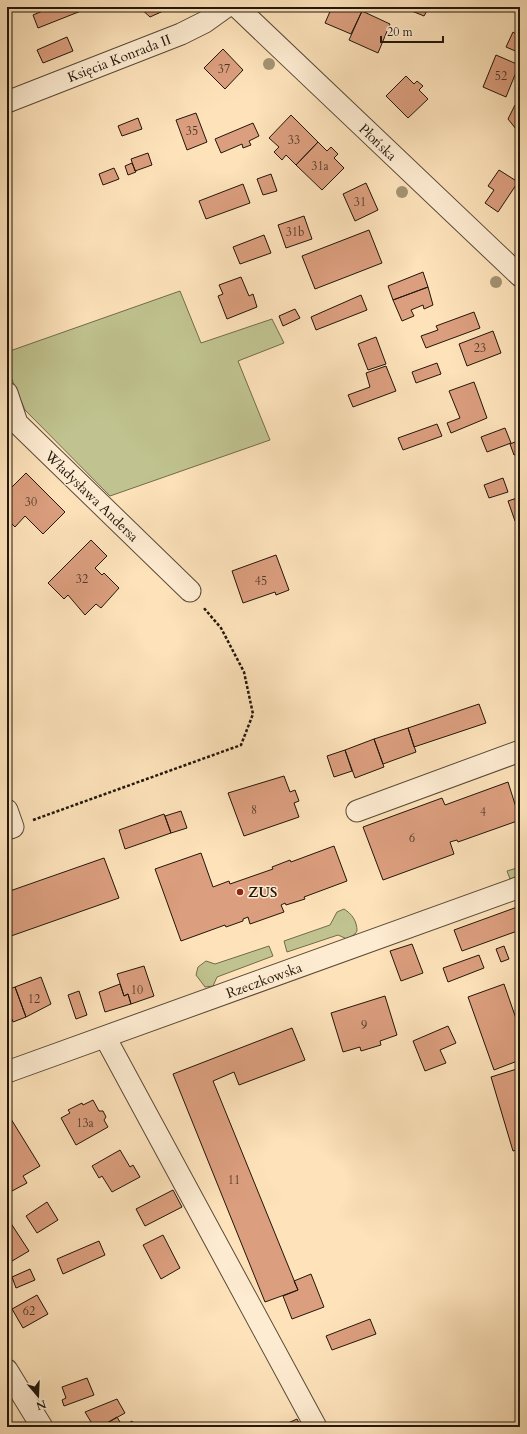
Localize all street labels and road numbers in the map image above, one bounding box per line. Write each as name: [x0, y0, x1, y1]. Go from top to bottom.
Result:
street label: Księcia Konrada II: [65, 30, 174, 87]
street label: Płońska: [355, 120, 401, 165]
street label: Władysława Andersa: [40, 446, 143, 546]
street label: Rzeczkowska: [224, 958, 305, 1003]

